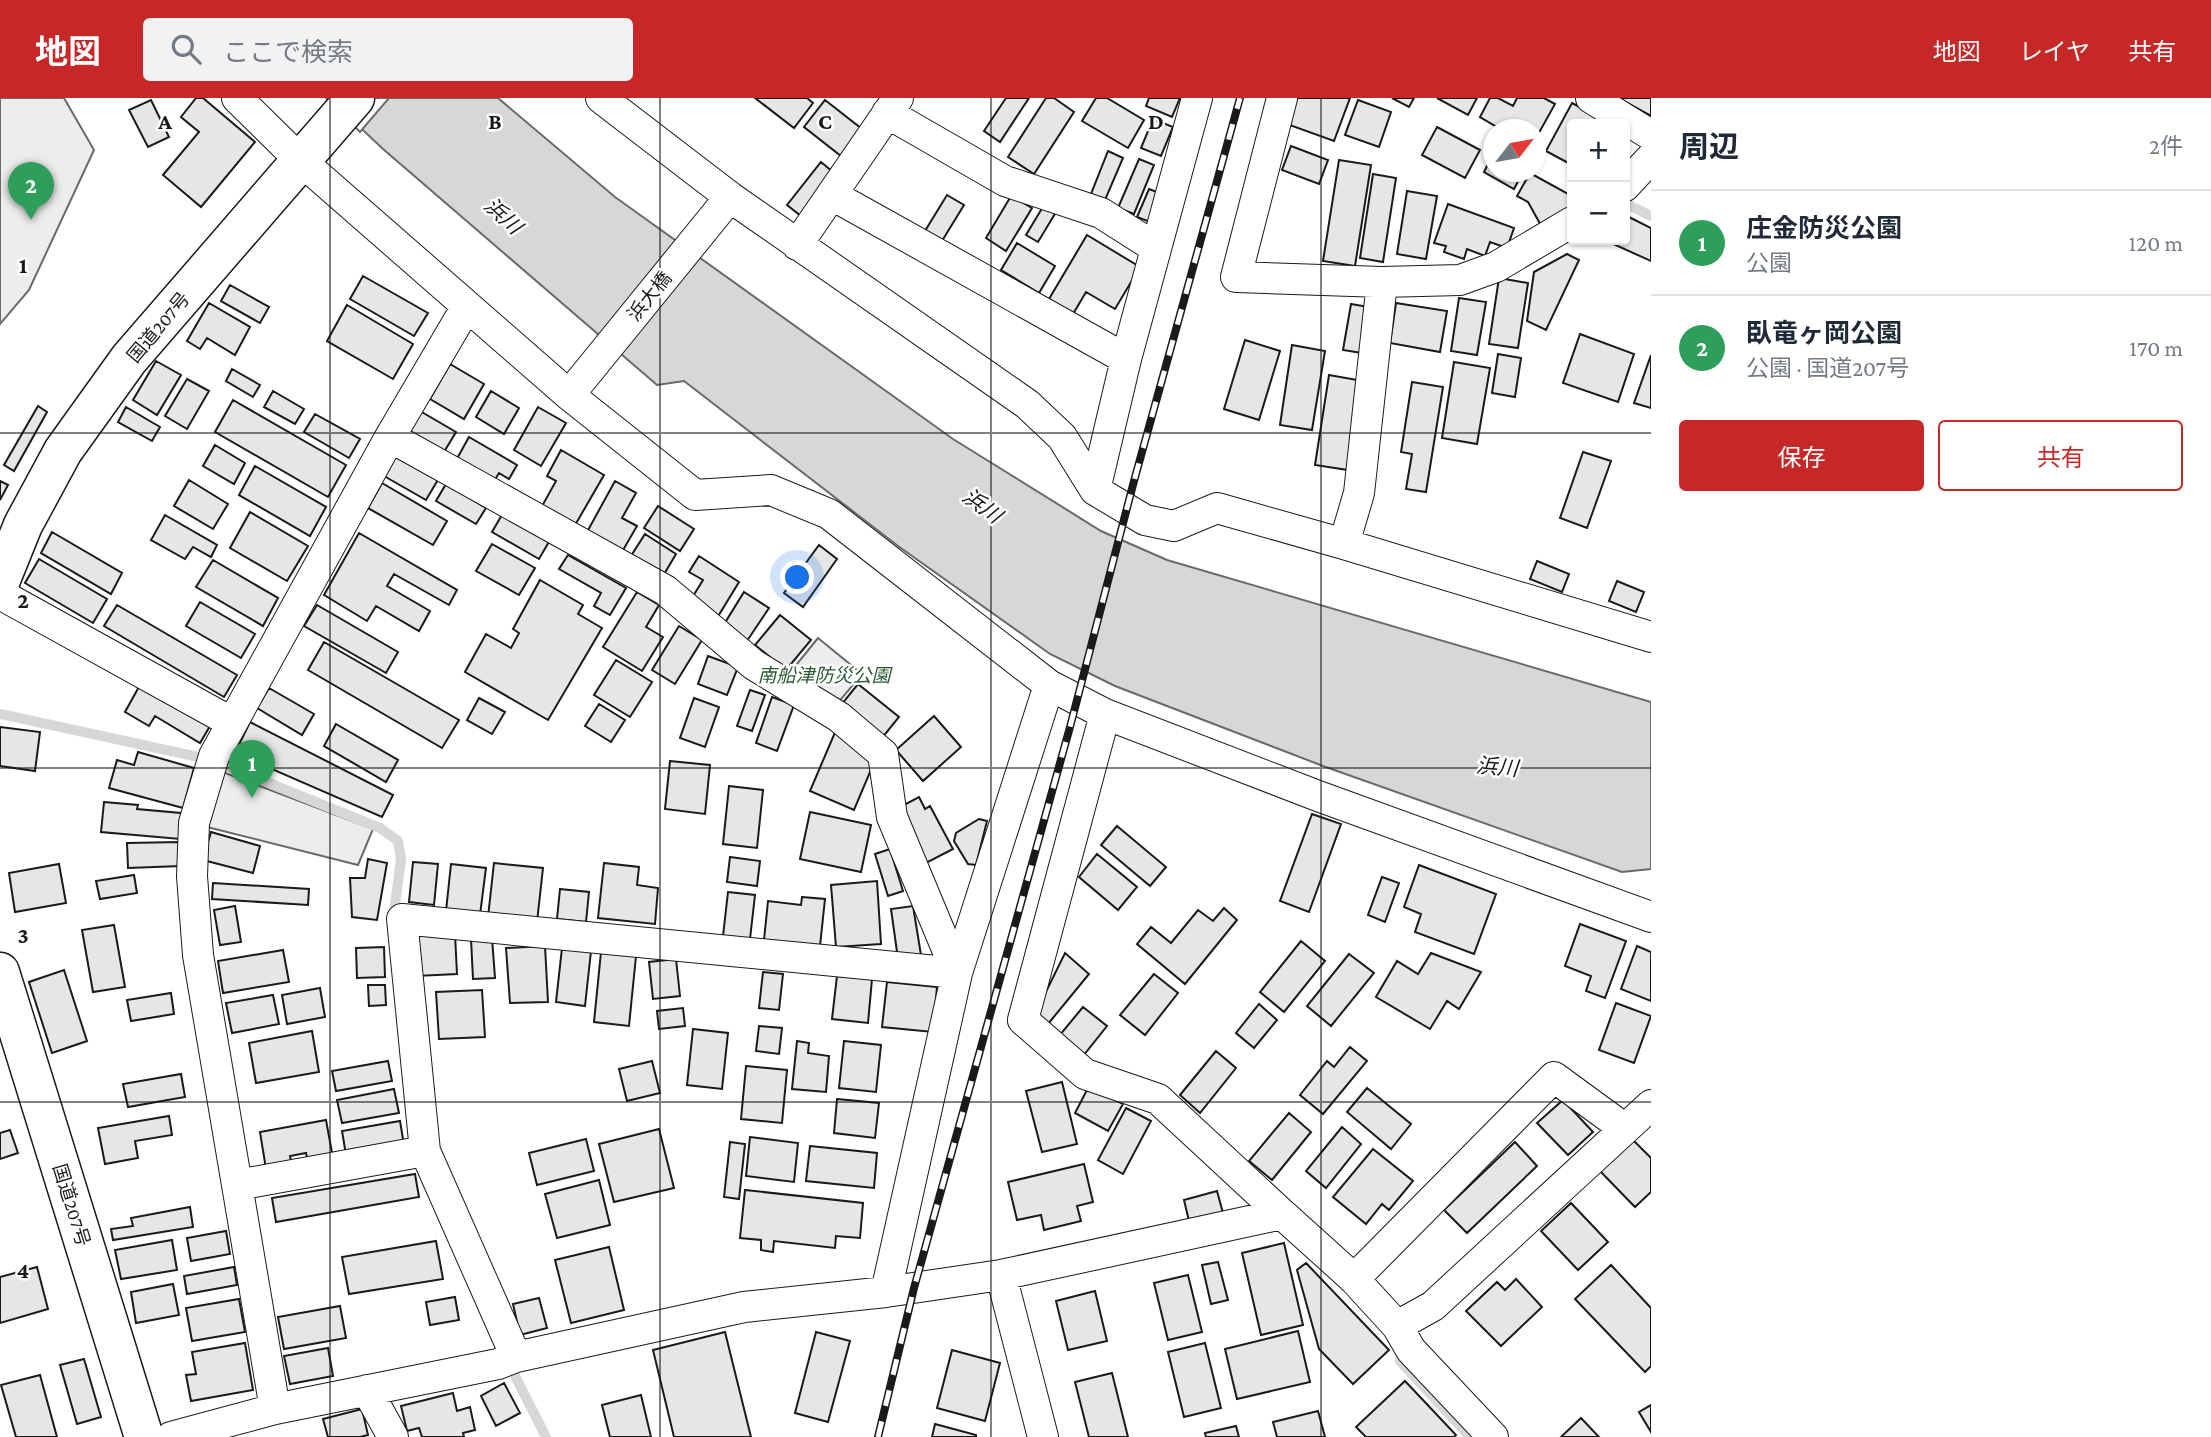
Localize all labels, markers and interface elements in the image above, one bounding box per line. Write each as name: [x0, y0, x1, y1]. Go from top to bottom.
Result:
search box: [143, 18, 633, 81]
icon: search: [167, 30, 205, 68]
text: 地図: [35, 33, 101, 70]
text: ここで検索: [223, 38, 353, 67]
text: 地図: [1933, 38, 1981, 65]
text: レイヤ: [2019, 38, 2090, 65]
text: 共有: [2128, 38, 2176, 65]
text: A: [157, 108, 172, 134]
text: B: [488, 108, 502, 134]
text: C: [818, 108, 832, 134]
text: D: [1148, 108, 1164, 134]
north arrow: [1483, 119, 1546, 182]
map controls: [1567, 119, 1630, 245]
button: +: [1567, 119, 1630, 182]
text: 周辺: [1679, 130, 1739, 163]
text: 2件: [2149, 133, 2183, 159]
pin: 2: [8, 162, 54, 220]
button: −: [1567, 182, 1630, 245]
water label: 浜川: [479, 193, 528, 240]
text: 庄金防災公園: [1746, 214, 1902, 243]
text: 1: [1698, 230, 1706, 256]
text: 120 m: [2129, 230, 2183, 256]
text: 公園: [1746, 250, 1792, 276]
text: 1: [19, 252, 28, 278]
street label: 浜大橋: [623, 268, 675, 325]
street label: 国道207号: [123, 288, 194, 367]
text: 臥竜ヶ岡公園: [1746, 319, 1902, 348]
text: 2: [1696, 335, 1708, 361]
text: 170 m: [2129, 335, 2183, 361]
text: 公園 · 国道207号: [1746, 355, 1909, 381]
button: 保存: [1679, 420, 1924, 491]
button: 共有: [1938, 420, 2183, 491]
water label: 浜川: [958, 484, 1008, 529]
your location: [780, 560, 814, 594]
text: 2: [17, 587, 29, 613]
park label: 南船津防災公園: [757, 665, 893, 686]
pin: 1: [229, 740, 275, 798]
water label: 浜川: [1475, 753, 1521, 781]
text: 3: [17, 922, 29, 948]
street label: 国道207号: [49, 1161, 94, 1249]
text: 4: [17, 1257, 29, 1283]

